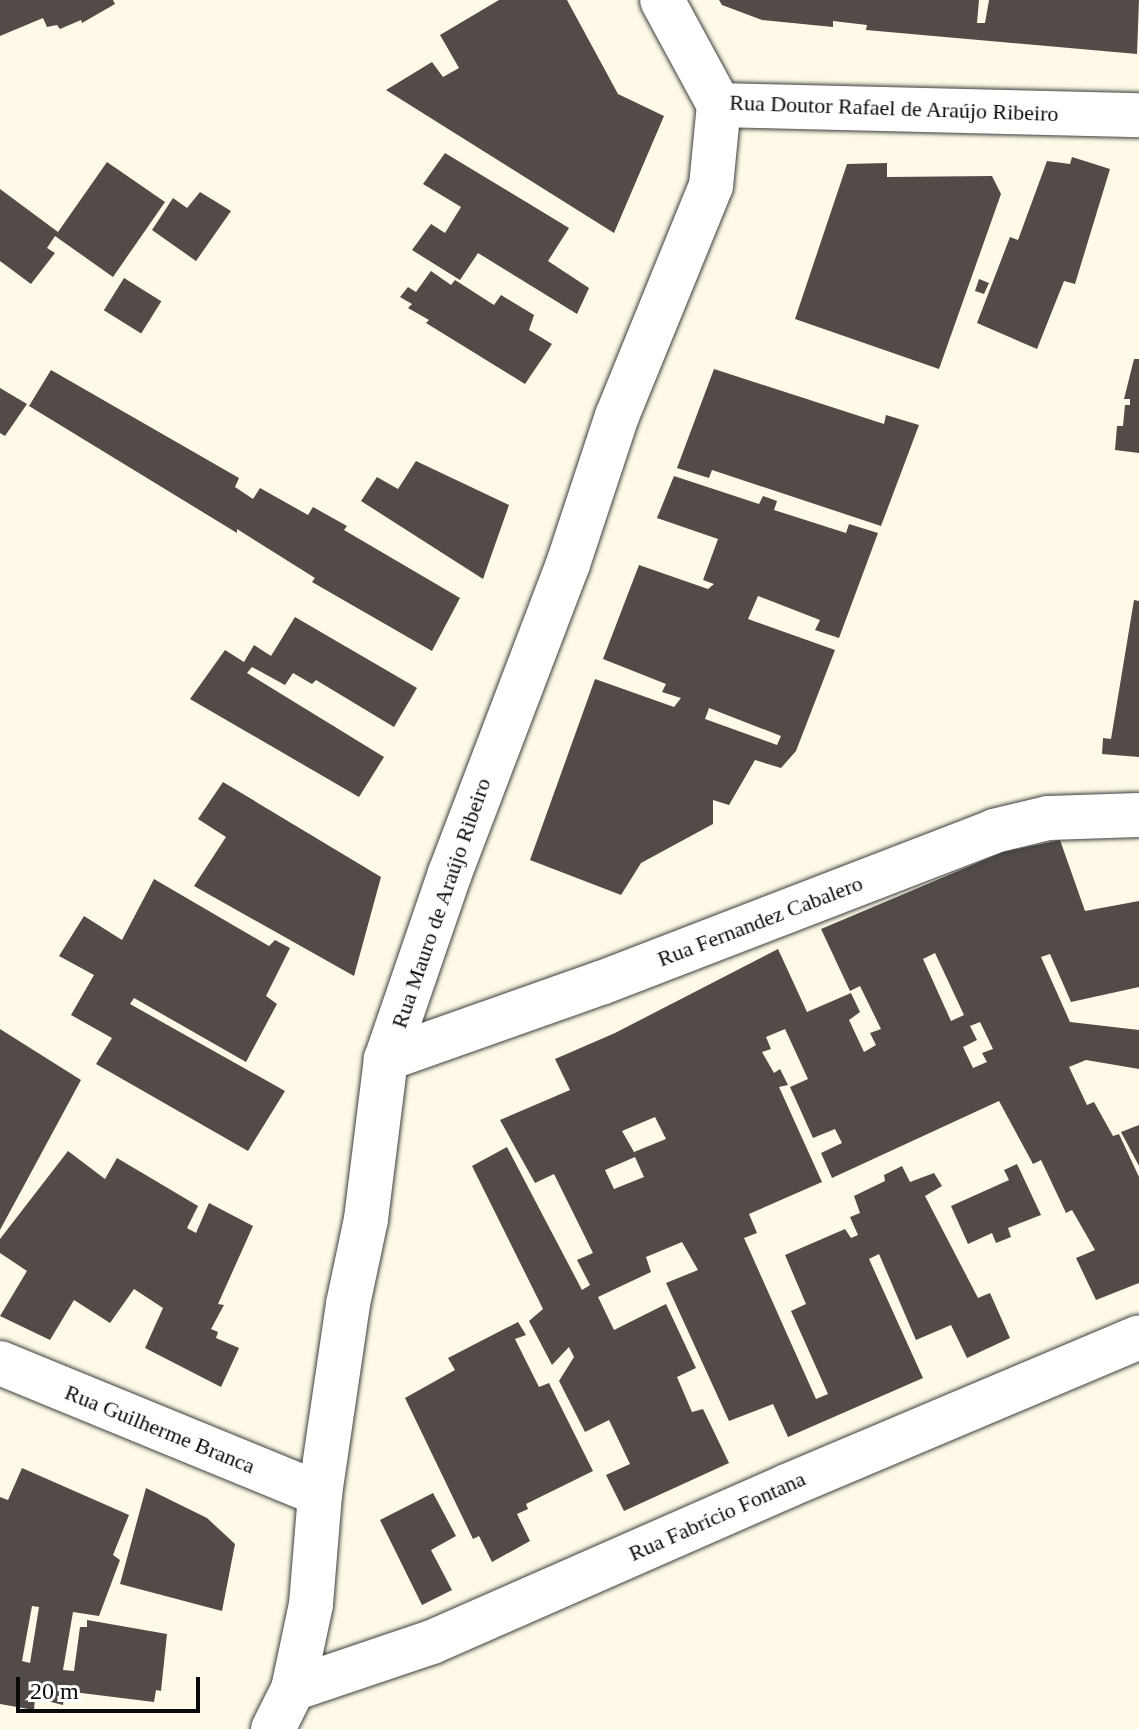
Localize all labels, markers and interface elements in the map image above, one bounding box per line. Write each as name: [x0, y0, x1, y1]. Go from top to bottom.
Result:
street label: Rua Doutor Rafael de Araújo Ribeiro: [728, 89, 1060, 127]
street label: Rua Mauro de Araújo Ribeiro: [386, 774, 496, 1032]
street label: Rua Fernandez Cabalero: [654, 870, 866, 972]
street label: Rua Guilherme Branca: [61, 1379, 259, 1479]
street label: Rua Fabrício Fontana: [625, 1465, 809, 1567]
scale bar: [20, 1661, 204, 1711]
text: 20 m: [30, 1678, 79, 1704]

